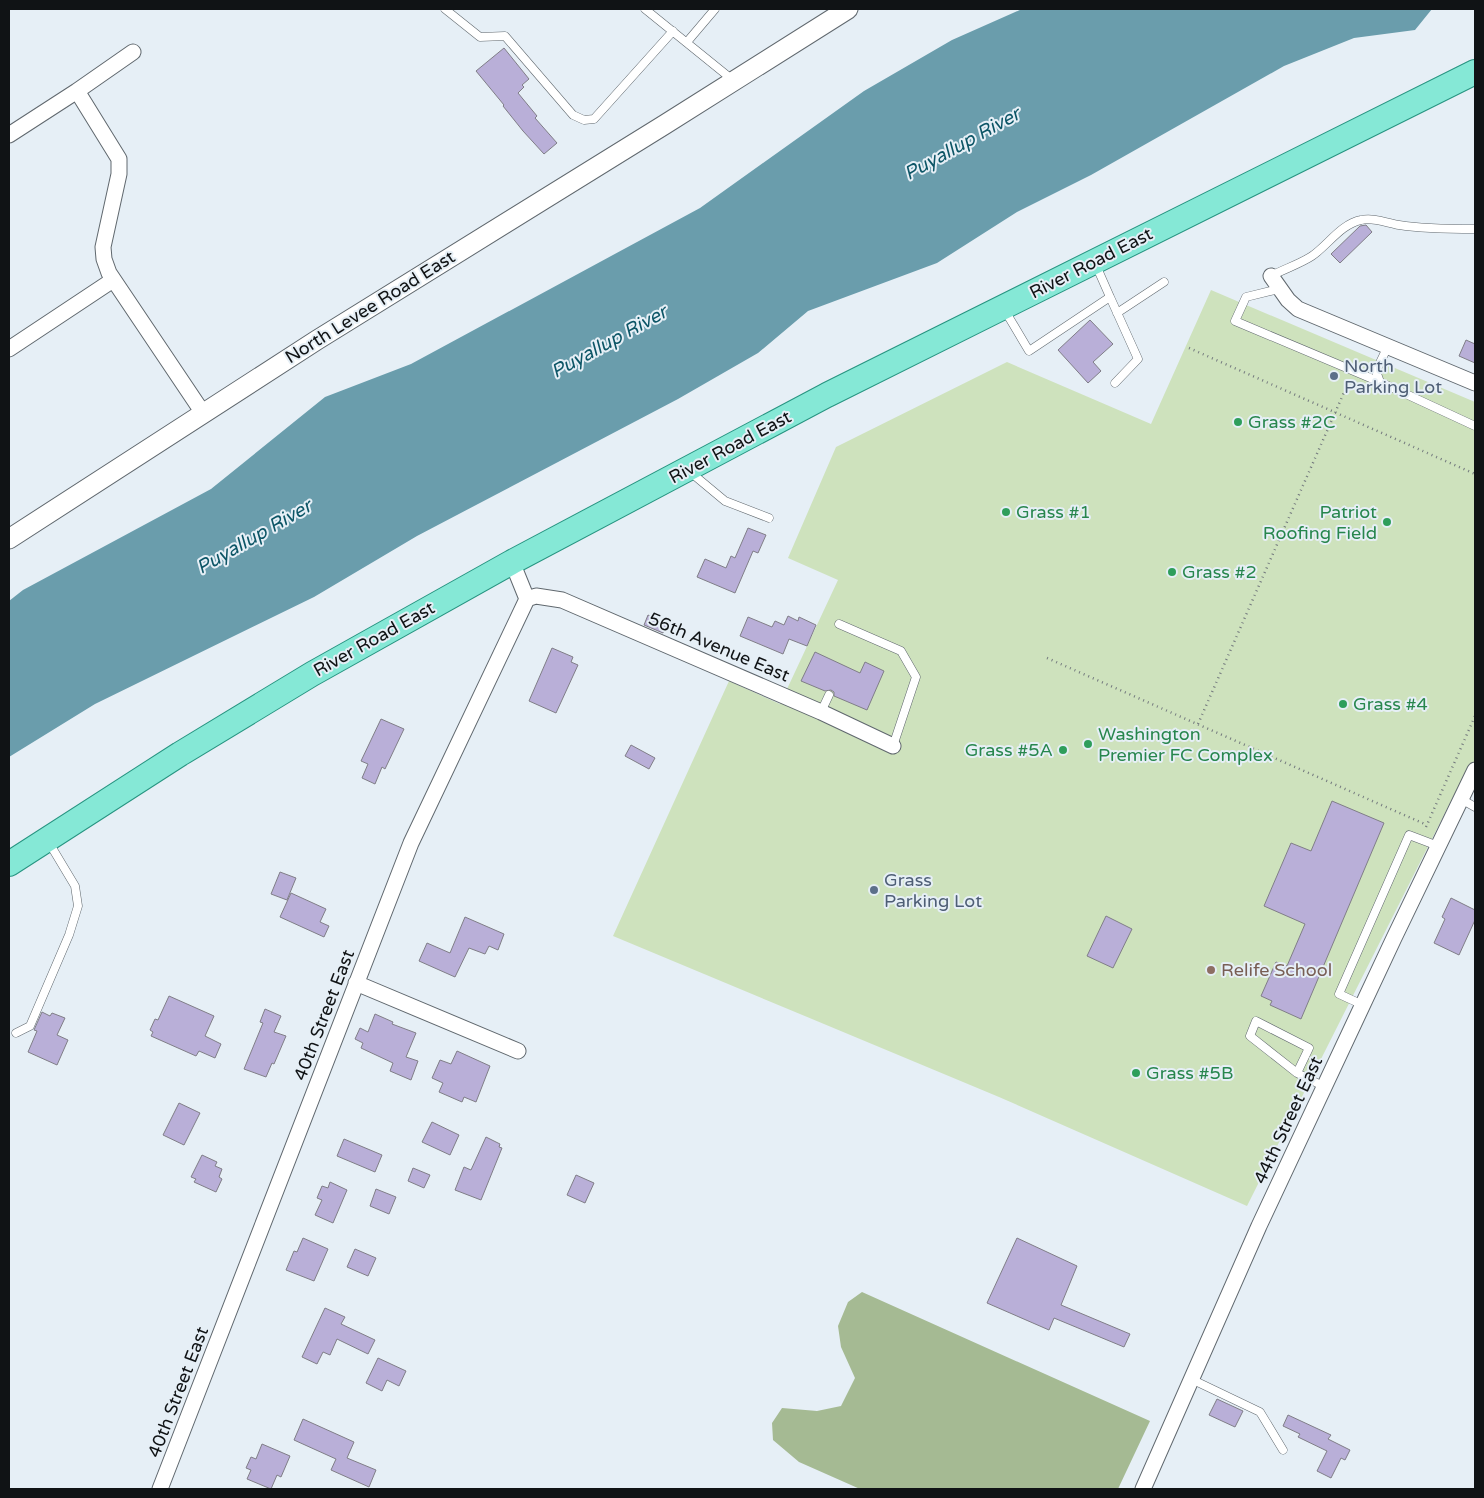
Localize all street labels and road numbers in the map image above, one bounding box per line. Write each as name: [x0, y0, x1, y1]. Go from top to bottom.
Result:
street label: River Road East: [1026, 222, 1156, 304]
street label: North Levee Road East: [281, 246, 459, 368]
street label: River Road East: [665, 405, 795, 488]
street label: River Road East: [309, 597, 439, 681]
street label: 56th Avenue East: [645, 607, 793, 687]
street label: 40th Street East: [289, 946, 359, 1083]
street label: 44th Street East: [1249, 1053, 1327, 1187]
street label: 40th Street East: [143, 1323, 213, 1460]

